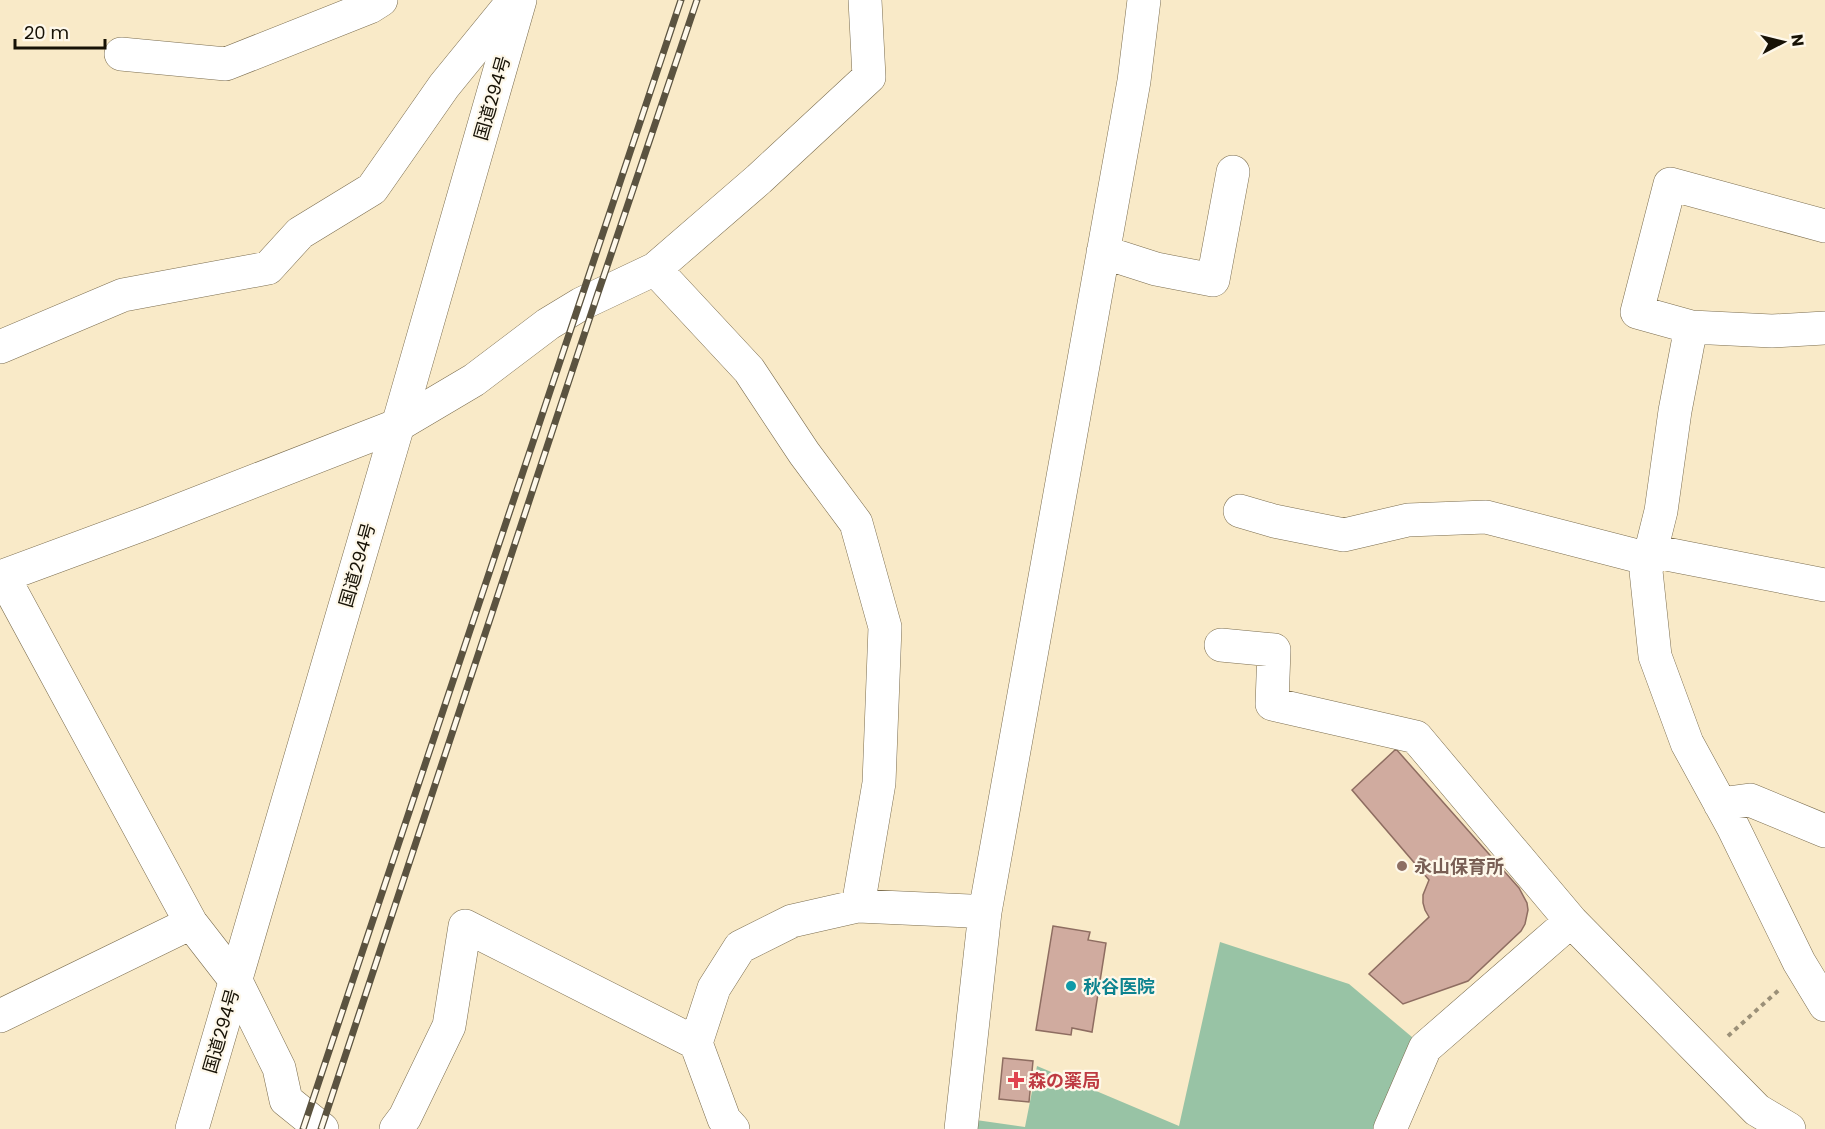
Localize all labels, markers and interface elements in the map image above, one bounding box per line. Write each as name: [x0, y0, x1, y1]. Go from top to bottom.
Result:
scale bar: [15, 12, 105, 50]
north arrow: [1753, 12, 1813, 72]
text: 20 m: [24, 20, 69, 45]
text: N: [1785, 33, 1810, 48]
street label: 国道294号: [468, 53, 516, 143]
street label: 国道294号: [333, 520, 381, 610]
place label: 永山保育所: [1414, 854, 1504, 879]
marker: 永山保育所: [1395, 859, 1409, 873]
place label: 秋谷医院: [1083, 974, 1155, 999]
marker: 秋谷医院: [1064, 979, 1078, 993]
street label: 国道294号: [197, 986, 245, 1076]
place label: 森の薬局: [1028, 1068, 1100, 1093]
marker: 森の薬局: [1009, 1073, 1023, 1087]

